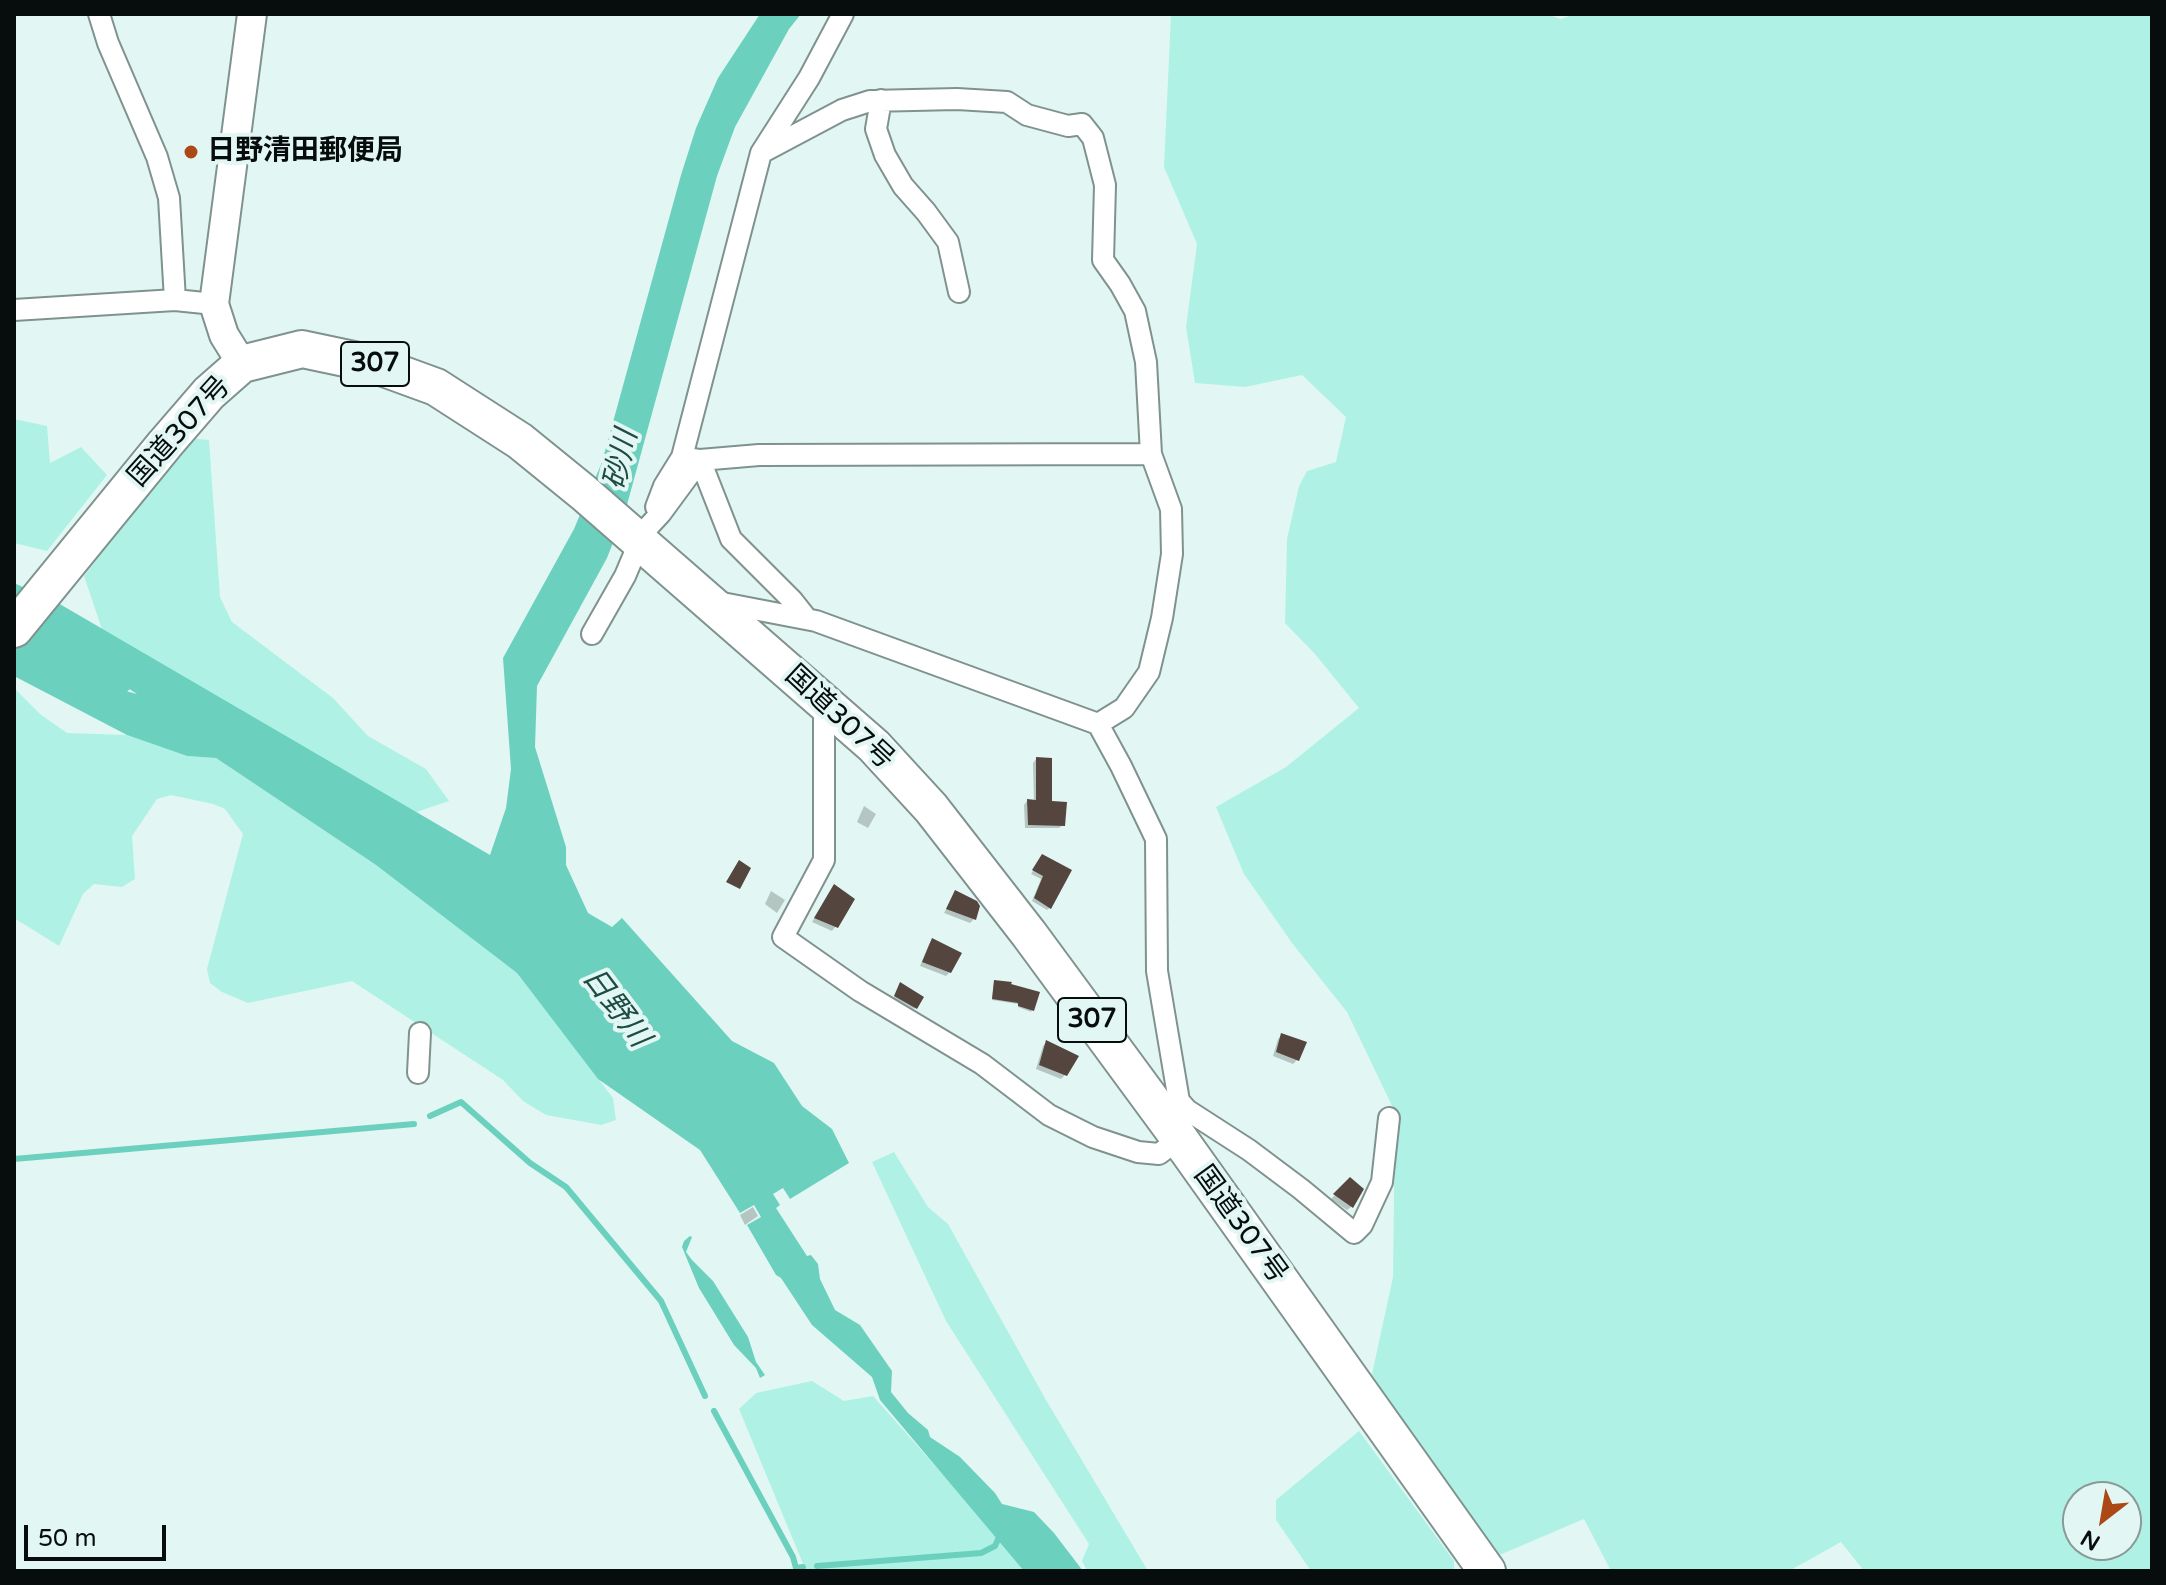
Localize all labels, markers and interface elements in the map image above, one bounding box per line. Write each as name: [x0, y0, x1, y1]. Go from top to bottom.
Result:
place label: 日野清田郵便局: [207, 135, 403, 169]
marker: 日野清田郵便局: [182, 143, 200, 161]
road number: 307: [341, 342, 409, 386]
street label: 国道307号: [122, 370, 238, 494]
water label: 砂川: [598, 427, 646, 493]
street label: 国道307号: [778, 659, 900, 777]
water label: 日野川: [574, 961, 656, 1055]
road number: 307: [1058, 998, 1126, 1042]
street label: 国道307号: [1186, 1160, 1294, 1290]
north arrow: [2062, 1481, 2142, 1561]
scale bar: [28, 1509, 170, 1559]
text: 50 m: [38, 1524, 96, 1553]
text: N: [2076, 1524, 2105, 1556]

